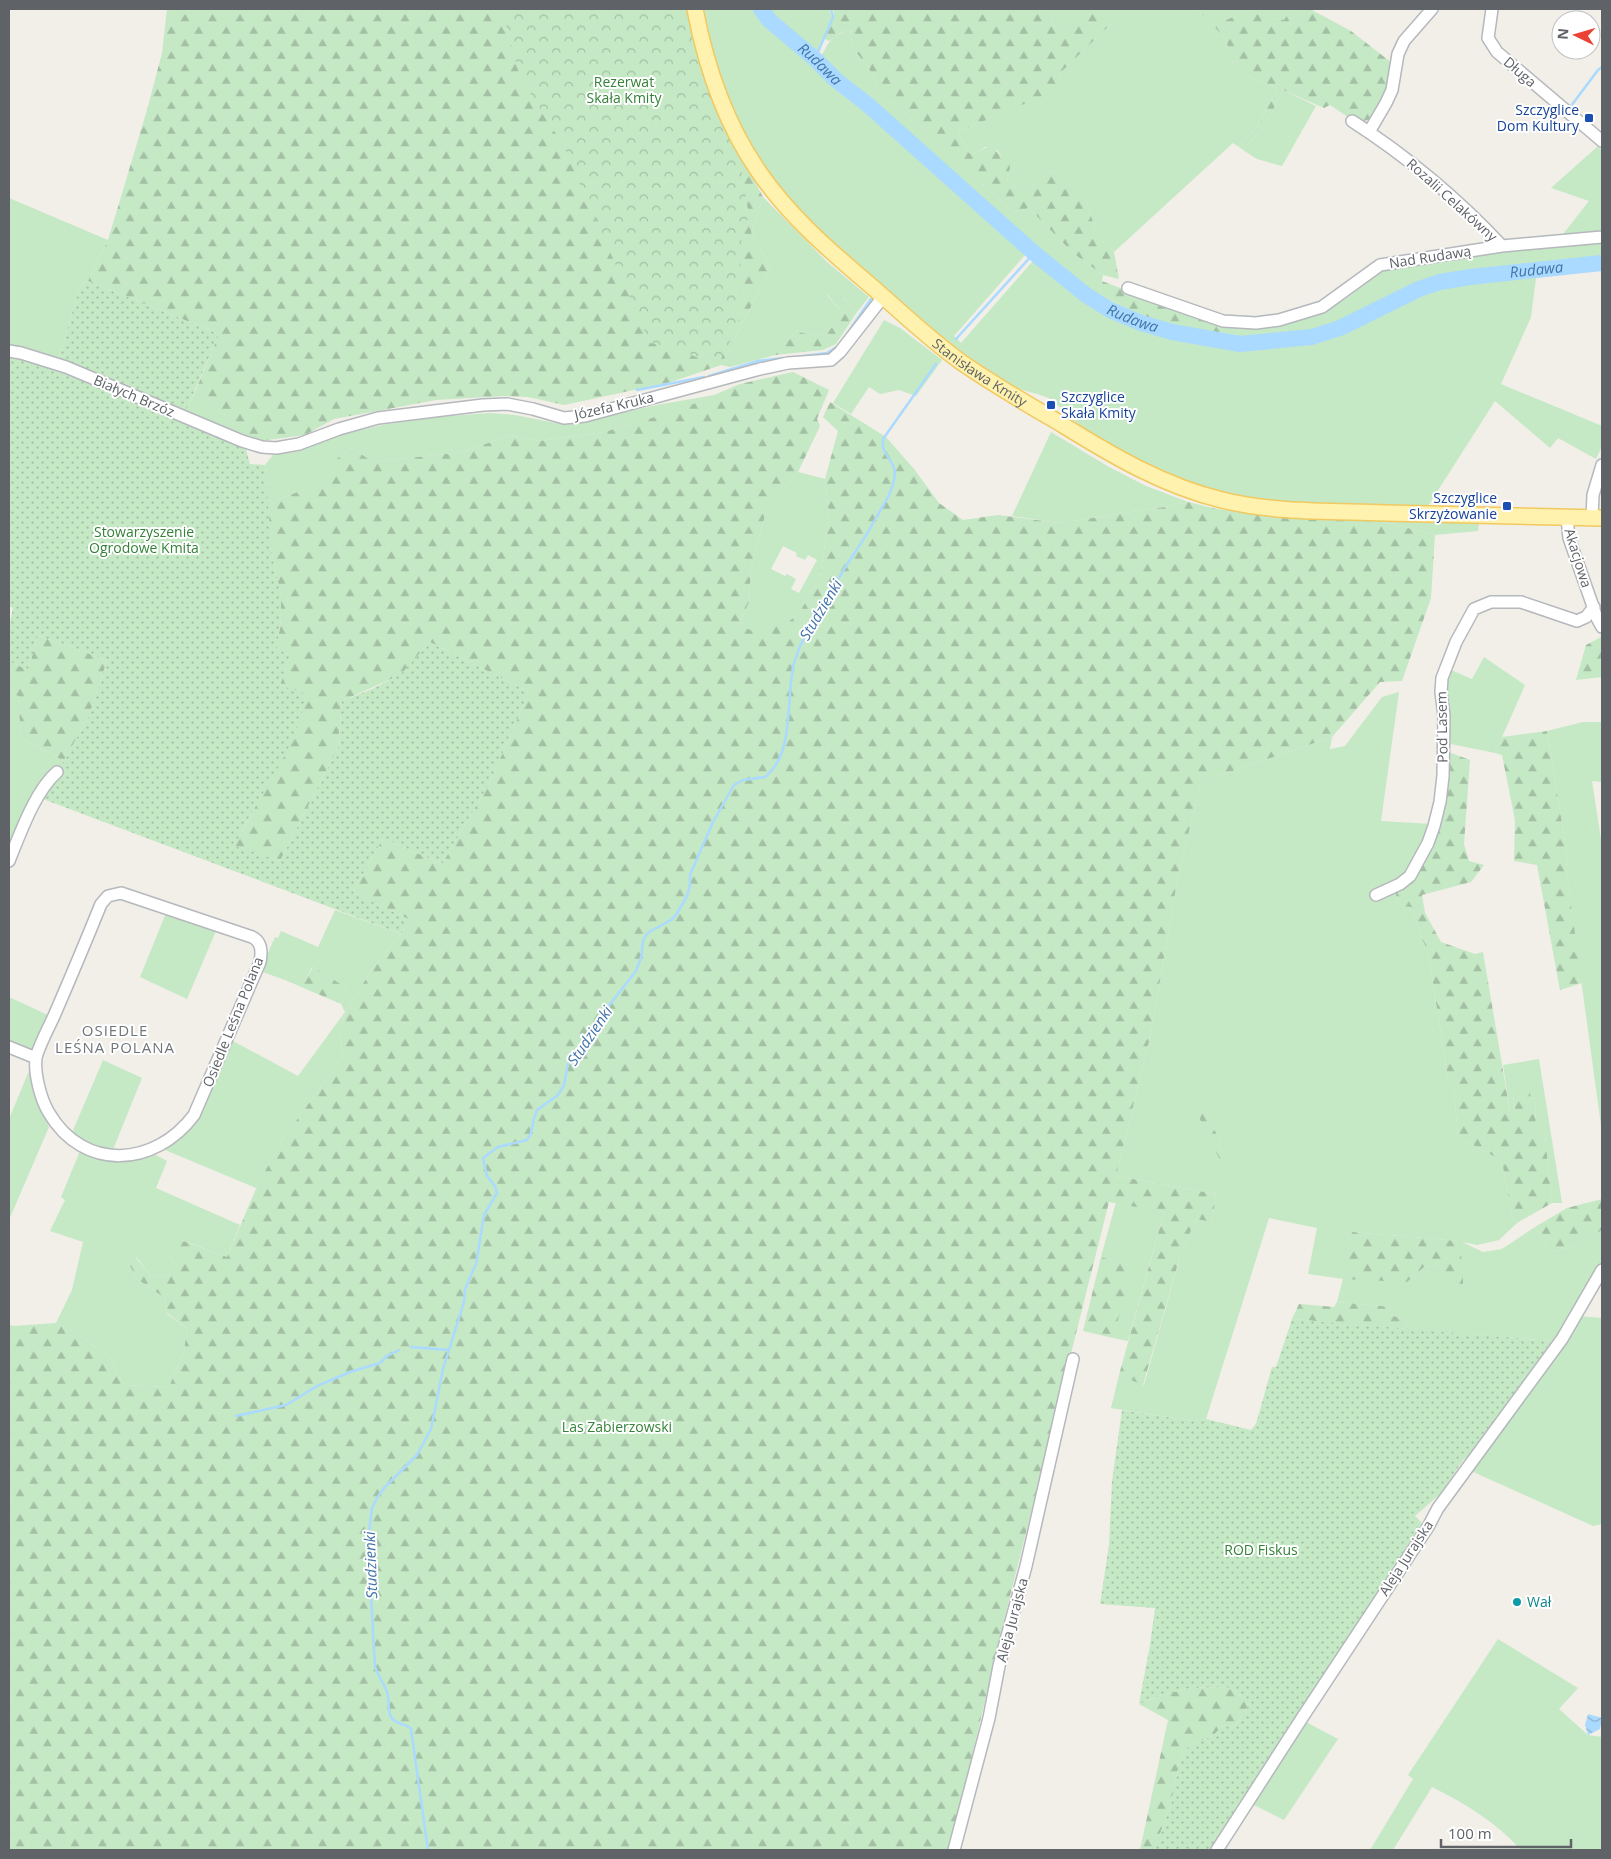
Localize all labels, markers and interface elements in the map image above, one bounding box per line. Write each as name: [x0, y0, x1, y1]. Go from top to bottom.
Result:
north arrow: [1551, 10, 1601, 60]
text: N: [1553, 27, 1573, 40]
water label: Rudawa: [794, 38, 847, 90]
street label: Długa: [1500, 52, 1541, 91]
park label: Rezerwat Skała Kmity: [587, 72, 662, 107]
place label: Szczyglice Dom Kultury: [1497, 100, 1580, 135]
marker: Szczyglice Dom Kultury: [1583, 112, 1595, 124]
street label: Rozalii Celakówny: [1403, 154, 1502, 246]
street label: Nad Rudawą: [1388, 241, 1472, 272]
water label: Rudawa: [1509, 256, 1565, 282]
water label: Rudawa: [1104, 299, 1161, 337]
street label: Stanisława Kmity: [929, 334, 1032, 411]
street label: Białych Brzóz: [91, 370, 178, 421]
street label: Józefa Kruka: [570, 387, 655, 424]
place label: Szczyglice Skała Kmity: [1061, 387, 1137, 422]
marker: Szczyglice Skała Kmity: [1045, 399, 1057, 411]
place label: Szczyglice Skrzyżowanie: [1409, 488, 1497, 523]
marker: Szczyglice Skrzyżowanie: [1501, 500, 1513, 512]
park label: Stowarzyszenie Ogrodowe Kmita: [89, 522, 199, 557]
street label: Akacjowa: [1560, 526, 1597, 590]
water label: Studzienki: [794, 575, 846, 644]
street label: Pod Lasem: [1431, 691, 1452, 763]
street label: Osiedle Leśna Polana: [198, 954, 267, 1090]
water label: Studzienki: [562, 1002, 616, 1069]
district label: OSIEDLE LEŚNA POLANA: [55, 1020, 175, 1057]
park label: Las Zabierzowski: [562, 1417, 672, 1436]
street label: Aleja Jurajska: [1374, 1516, 1437, 1599]
water label: Studzienki: [359, 1531, 381, 1599]
park label: ROD Fiskus: [1224, 1540, 1298, 1559]
street label: Aleja Jurajska: [991, 1576, 1032, 1664]
place label: Wał: [1527, 1592, 1552, 1611]
marker: Wał: [1511, 1596, 1523, 1608]
scale bar: [1441, 1816, 1571, 1848]
text: 100 m: [1448, 1823, 1492, 1843]

